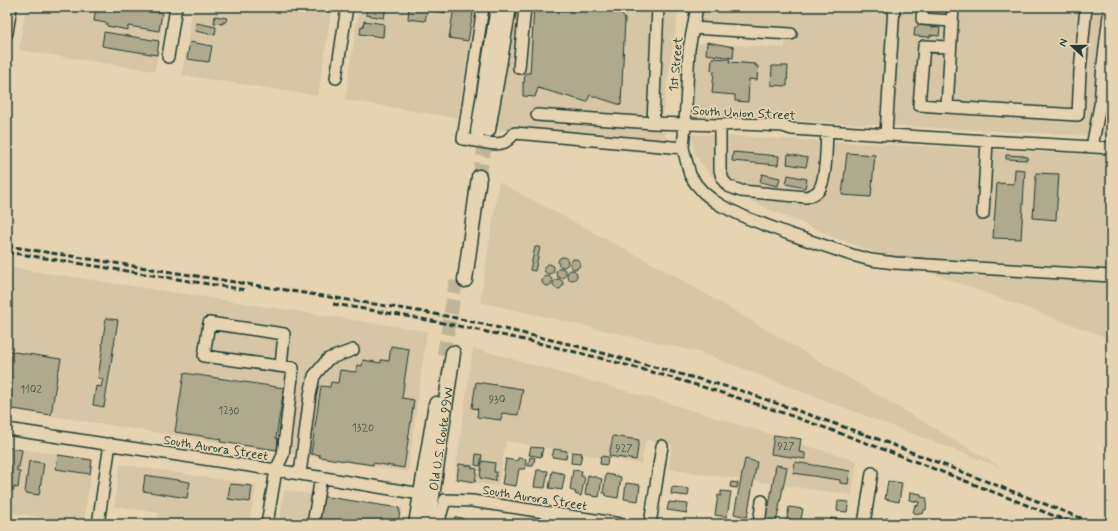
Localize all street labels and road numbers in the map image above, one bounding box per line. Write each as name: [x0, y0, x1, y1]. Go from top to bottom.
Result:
street label: 1st Street: [666, 35, 687, 93]
street label: South Union Street: [692, 102, 796, 125]
street label: Old U.S. Route 99W: [426, 386, 458, 492]
street label: South Aurora Street: [162, 432, 269, 465]
street label: South Aurora Street: [481, 482, 588, 515]

